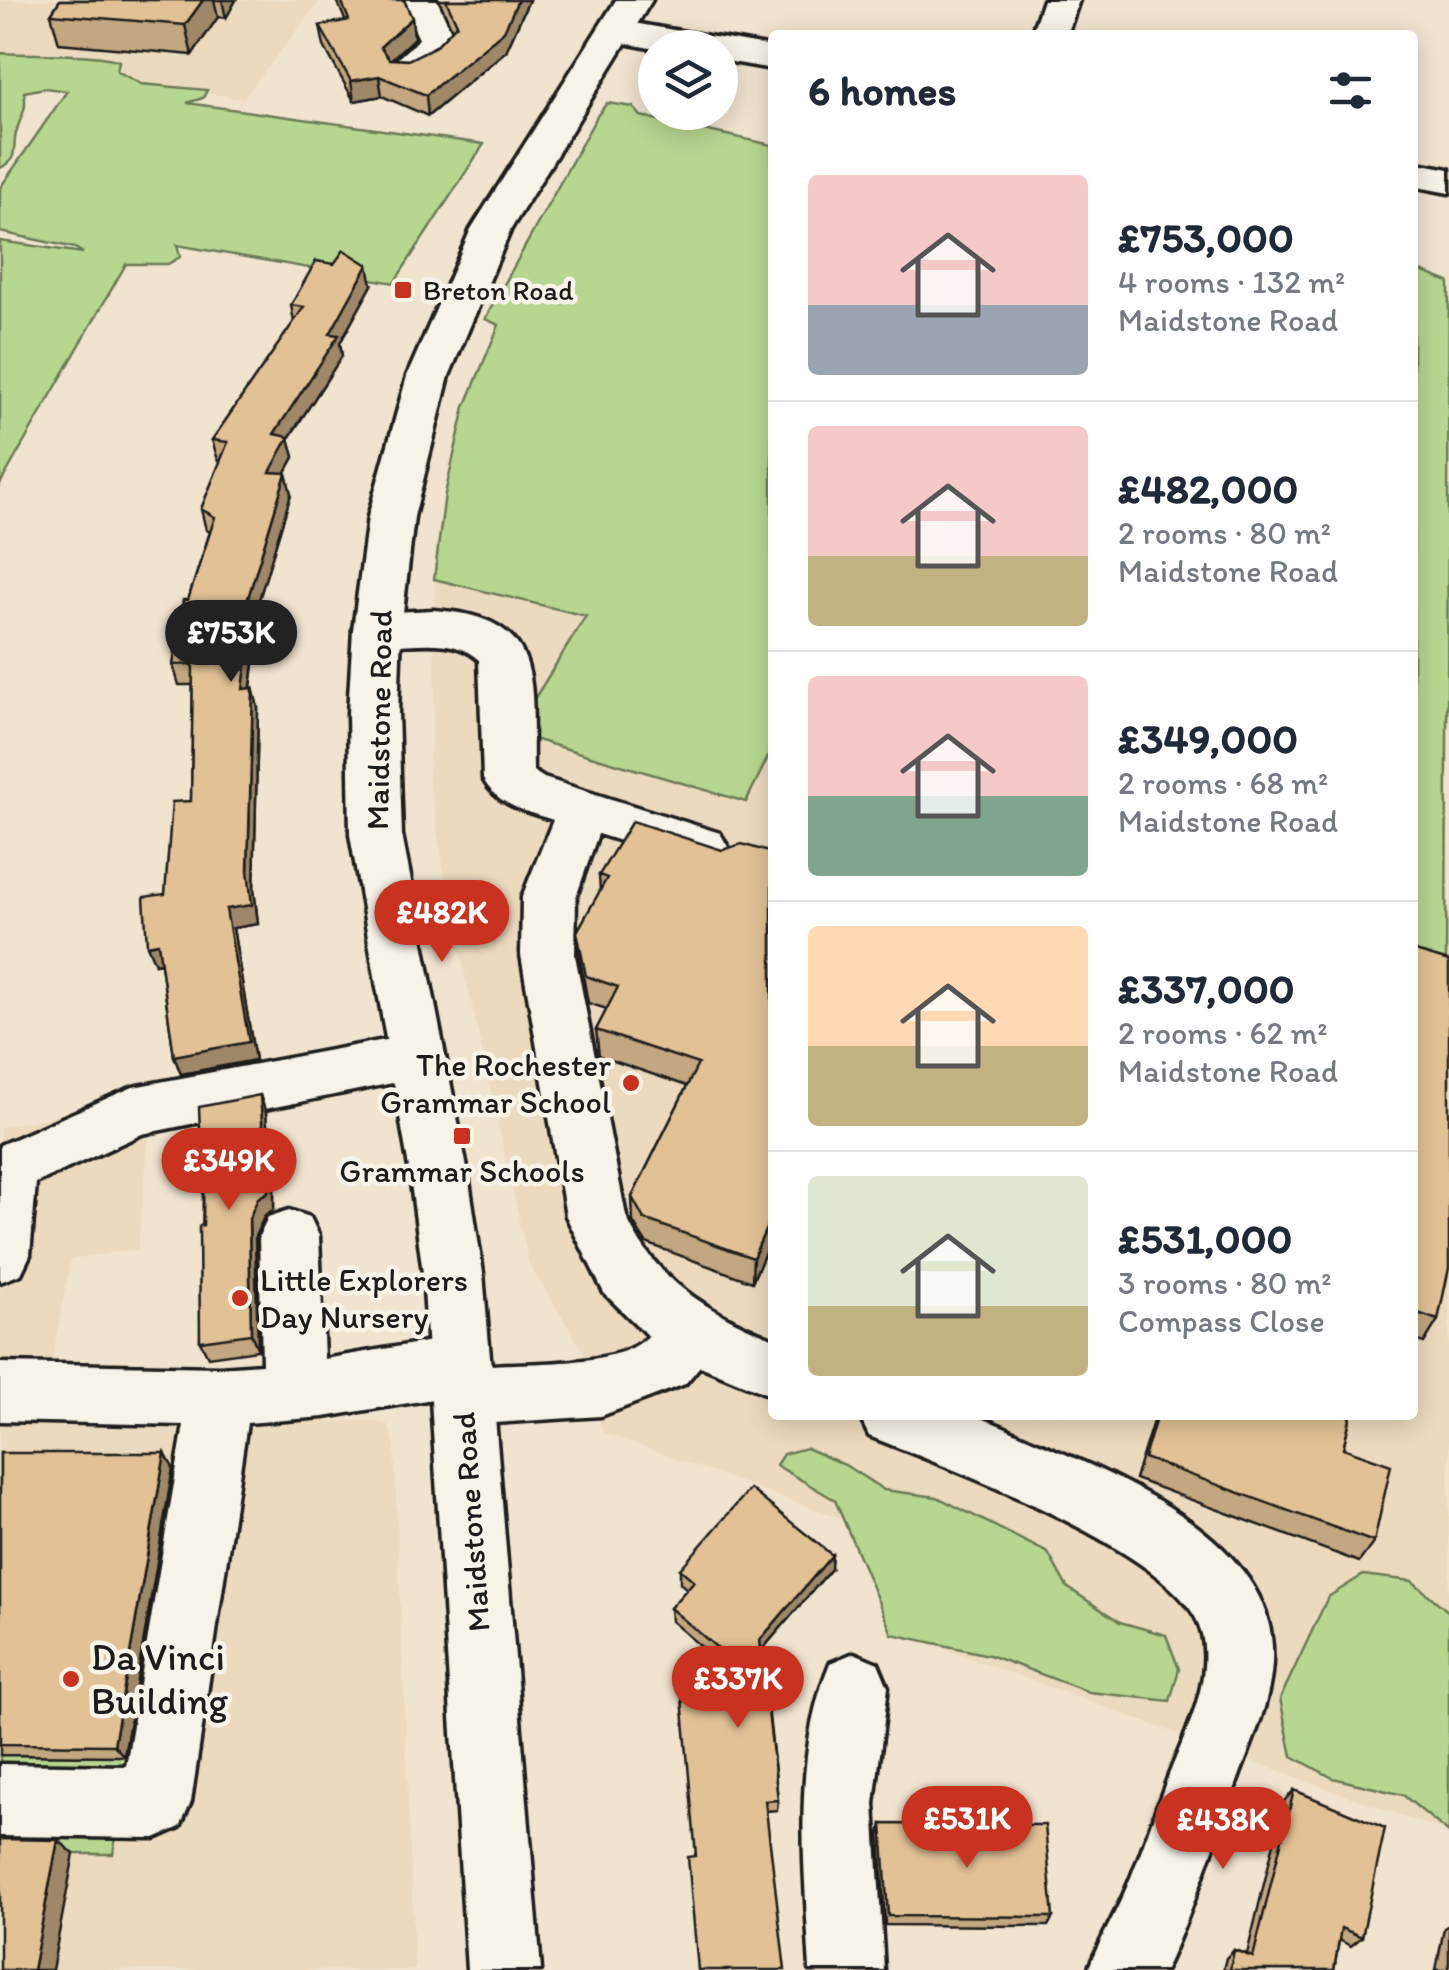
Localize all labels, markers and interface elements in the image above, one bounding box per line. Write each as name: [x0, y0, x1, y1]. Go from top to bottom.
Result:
map controls: [638, 30, 738, 130]
button: layers: [638, 30, 738, 130]
icon: filters: [1323, 63, 1378, 118]
text: 6 homes: [808, 65, 956, 116]
text: £753,000: [1118, 212, 1294, 263]
icon: home: [888, 215, 1008, 335]
text: 4 rooms · 132 m²: [1118, 263, 1345, 301]
place label: Breton Road: [423, 273, 574, 307]
marker: Breton Road: [392, 279, 414, 301]
text: Maidstone Road: [1118, 301, 1338, 339]
text: £482,000: [1118, 463, 1298, 514]
icon: home: [888, 466, 1008, 586]
text: 2 rooms · 80 m²: [1118, 514, 1331, 552]
text: Maidstone Road: [1118, 552, 1338, 590]
pin: £753K: [161, 600, 301, 685]
street label: Maidstone Road: [358, 610, 400, 830]
text: £753K: [187, 613, 275, 651]
text: £349,000: [1118, 713, 1298, 764]
icon: home: [888, 716, 1008, 836]
text: 2 rooms · 68 m²: [1118, 764, 1328, 802]
text: Maidstone Road: [1118, 802, 1338, 840]
pin: £482K: [372, 880, 512, 965]
text: £482K: [396, 893, 488, 931]
text: £337,000: [1118, 963, 1295, 1014]
icon: home: [888, 966, 1008, 1086]
text: 2 rooms · 62 m²: [1118, 1014, 1327, 1052]
place label: The Rochester Grammar School: [380, 1046, 611, 1121]
text: Maidstone Road: [1118, 1052, 1338, 1090]
marker: The Rochester Grammar School: [620, 1072, 642, 1094]
marker: Grammar Schools: [451, 1125, 473, 1147]
pin: £349K: [159, 1128, 299, 1213]
text: £349K: [184, 1141, 274, 1179]
place label: Grammar Schools: [339, 1152, 585, 1190]
text: £531,000: [1118, 1213, 1292, 1264]
icon: home: [888, 1216, 1008, 1336]
place label: Little Explorers Day Nursery: [260, 1261, 468, 1336]
text: 3 rooms · 80 m²: [1118, 1264, 1332, 1302]
marker: Little Explorers Day Nursery: [229, 1287, 251, 1309]
text: Compass Close: [1118, 1302, 1325, 1340]
street label: Maidstone Road: [444, 1411, 498, 1633]
place label: Da Vinci Building: [91, 1634, 229, 1724]
pin: £337K: [668, 1646, 808, 1731]
text: £337K: [694, 1659, 782, 1697]
marker: Da Vinci Building: [60, 1668, 82, 1690]
pin: £531K: [897, 1786, 1037, 1871]
pin: £438K: [1153, 1787, 1293, 1872]
text: £531K: [924, 1799, 1010, 1837]
text: £438K: [1177, 1800, 1269, 1838]

